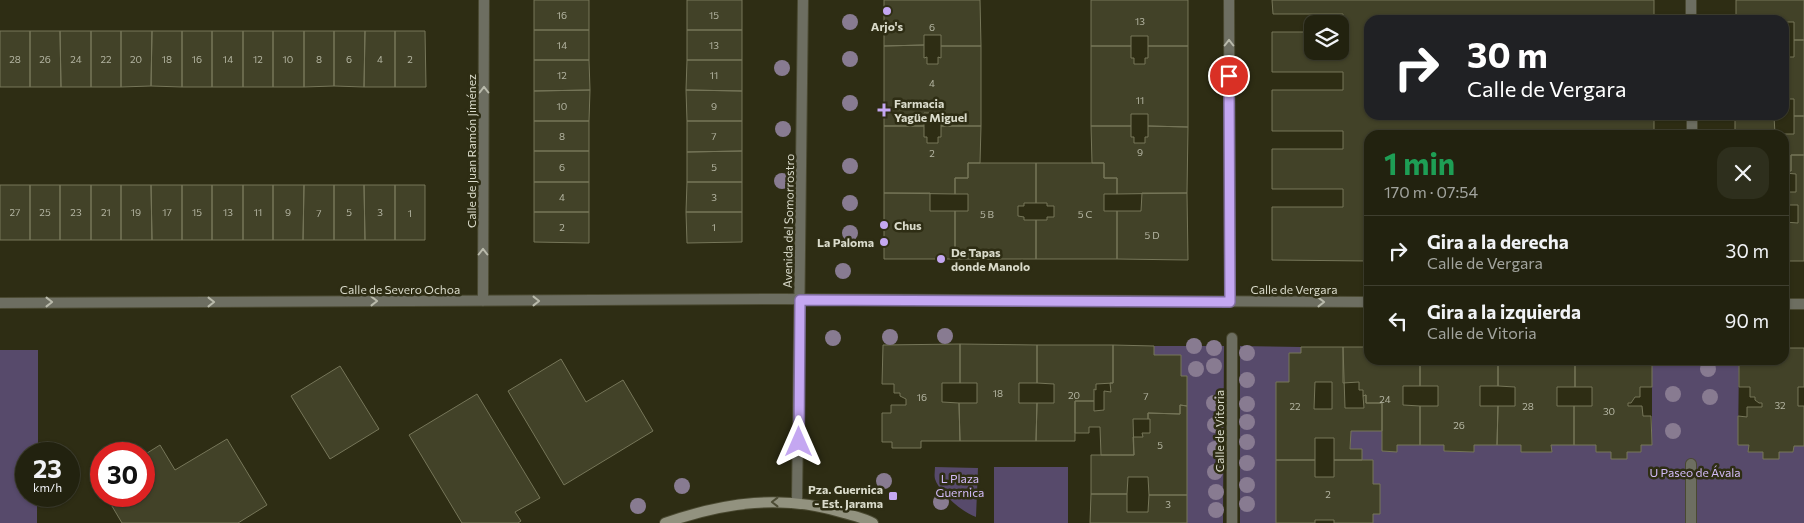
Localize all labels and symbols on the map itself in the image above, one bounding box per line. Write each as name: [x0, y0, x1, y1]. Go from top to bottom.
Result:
marker: Arjo's: [881, 5, 893, 17]
house number: 16: [557, 9, 567, 21]
house number: 15: [709, 9, 719, 21]
house number: 13: [1135, 15, 1145, 27]
place label: Arjo's: [871, 19, 904, 33]
house number: 6: [929, 21, 935, 33]
house number: 14: [557, 39, 567, 51]
house number: 13: [709, 39, 719, 51]
one-way arrow: [1224, 39, 1234, 46]
house number: 28: [9, 53, 21, 65]
house number: 26: [39, 53, 51, 65]
house number: 24: [70, 53, 82, 65]
house number: 22: [100, 53, 112, 65]
house number: 20: [130, 53, 142, 65]
house number: 18: [162, 53, 172, 65]
house number: 16: [192, 53, 202, 65]
house number: 14: [223, 53, 233, 65]
house number: 12: [253, 53, 263, 65]
house number: 10: [283, 53, 293, 65]
house number: 8: [316, 53, 322, 65]
house number: 6: [346, 53, 352, 65]
house number: 4: [377, 53, 383, 65]
house number: 2: [407, 53, 413, 65]
pin: [1208, 55, 1250, 97]
house number: 12: [557, 69, 567, 81]
house number: 11: [710, 69, 718, 81]
street label: Calle de Juan Ramón Jiménez: [464, 74, 479, 228]
house number: 4: [929, 77, 935, 89]
one-way arrow: [479, 86, 489, 94]
house number: 11: [1136, 94, 1144, 106]
place label: Farmacia Yagüe Miguel: [894, 96, 967, 124]
house number: 10: [557, 100, 567, 112]
house number: 9: [711, 100, 717, 112]
marker: Farmacia Yagüe Miguel: [878, 104, 890, 116]
house number: 8: [559, 130, 565, 142]
house number: 7: [711, 130, 717, 142]
house number: 9: [1137, 146, 1143, 158]
house number: 2: [929, 147, 935, 159]
street label: Avenida del Somorrostro: [780, 154, 796, 288]
house number: 6: [559, 161, 565, 173]
house number: 5: [711, 161, 717, 173]
house number: 4: [559, 191, 565, 203]
house number: 3: [711, 191, 717, 203]
house number: 27: [10, 206, 20, 218]
house number: 25: [39, 206, 51, 218]
house number: 23: [70, 206, 82, 218]
house number: 21: [101, 206, 111, 218]
house number: 19: [131, 206, 141, 218]
house number: 17: [162, 206, 172, 218]
house number: 15: [192, 206, 202, 218]
house number: 13: [223, 206, 233, 218]
house number: 11: [254, 206, 262, 218]
house number: 9: [285, 206, 291, 218]
house number: 5: [346, 206, 352, 218]
house number: 3: [377, 206, 383, 218]
house number: 7: [316, 207, 322, 219]
house number: 1: [408, 207, 412, 219]
house number: 5 B: [980, 208, 995, 220]
house number: 5 C: [1078, 208, 1092, 220]
place label: Chus: [894, 218, 922, 232]
marker: Chus: [878, 219, 890, 231]
house number: 2: [559, 221, 565, 233]
house number: 1: [712, 221, 716, 233]
house number: 5 D: [1144, 229, 1160, 241]
place label: La Paloma: [817, 235, 874, 249]
marker: La Paloma: [878, 236, 890, 248]
place label: De Tapas donde Manolo: [951, 245, 1030, 273]
one-way arrow: [478, 248, 488, 256]
marker: De Tapas donde Manolo: [935, 253, 947, 265]
street label: Calle de Severo Ochoa: [340, 282, 460, 296]
street label: Calle de Vergara: [1251, 282, 1337, 296]
one-way arrow: [370, 296, 378, 306]
one-way arrow: [532, 296, 540, 306]
one-way arrow: [45, 297, 53, 307]
one-way arrow: [208, 297, 215, 307]
one-way arrow: [1318, 297, 1325, 307]
house number: 18: [993, 387, 1003, 399]
house number: 20: [1068, 389, 1080, 401]
house number: 7: [1143, 390, 1149, 402]
street label: Calle de Vitoria: [1212, 390, 1226, 472]
house number: 16: [917, 391, 927, 403]
house number: 24: [1379, 393, 1391, 405]
house number: 32: [1774, 399, 1786, 411]
house number: 22: [1289, 400, 1301, 412]
house number: 28: [1522, 400, 1534, 412]
house number: 30: [1603, 405, 1615, 417]
position arrow: [772, 415, 824, 467]
house number: 26: [1453, 419, 1465, 431]
house number: 5: [1157, 439, 1163, 451]
speed limit sign: 30: [90, 442, 155, 507]
park label: U Paseo de Ávala: [1649, 465, 1741, 479]
park label: L Plaza Guernica: [936, 471, 984, 499]
place label: Pza. Guernica - Est. Jarama: [808, 482, 883, 511]
house number: 2: [1325, 488, 1331, 500]
marker: Pza. Guernica - Est. Jarama: [887, 490, 899, 502]
one-way arrow: [771, 497, 778, 507]
house number: 3: [1165, 498, 1171, 510]

